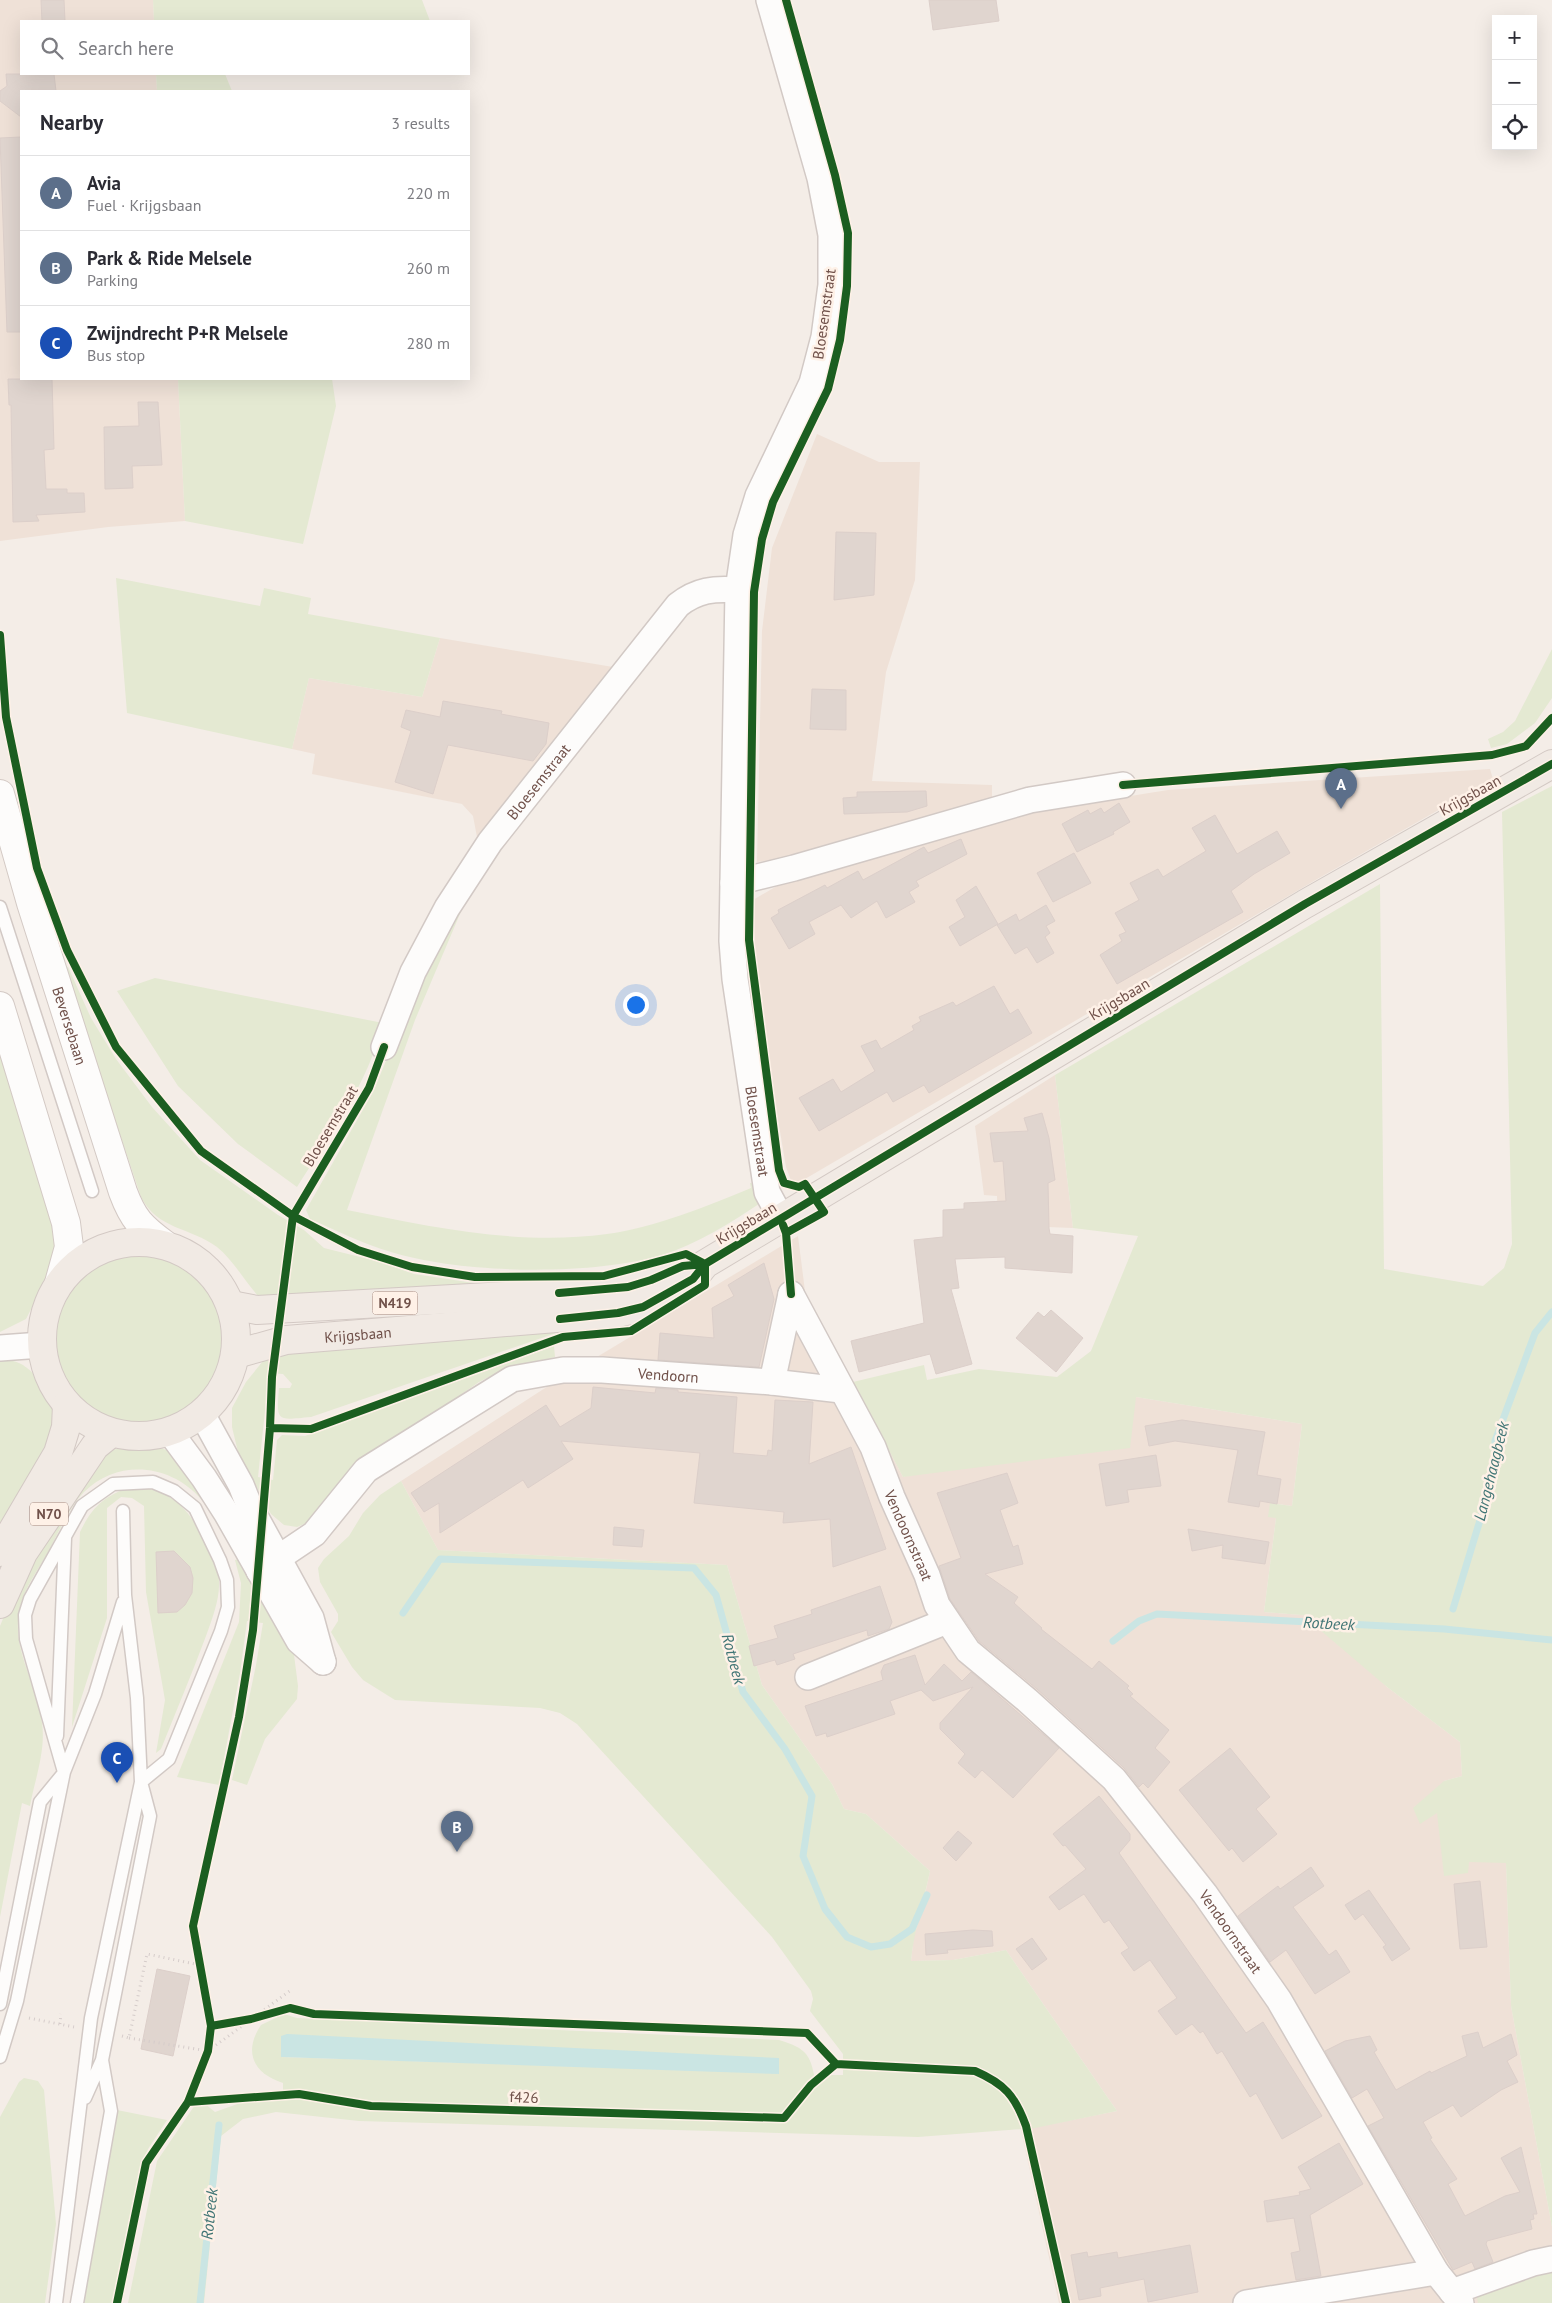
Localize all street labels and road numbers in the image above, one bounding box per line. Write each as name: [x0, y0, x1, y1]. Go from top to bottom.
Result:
street label: Bloesemstraat: [808, 267, 840, 361]
street label: Bloesemstraat: [502, 740, 574, 823]
street label: Krijgsbaan: [1436, 770, 1504, 820]
street label: Krijgsbaan: [1085, 973, 1153, 1025]
street label: Beversebaan: [49, 984, 91, 1067]
street label: Bloesemstraat: [298, 1082, 362, 1170]
street label: Bloesemstraat: [742, 1085, 774, 1178]
street label: Krijgsbaan: [712, 1197, 780, 1249]
road number: N419: [372, 1292, 418, 1315]
street label: Krijgsbaan: [323, 1322, 392, 1346]
street label: Vendoorn: [636, 1363, 699, 1386]
street label: Vendoornstraat: [880, 1486, 938, 1583]
road number: N70: [30, 1502, 68, 1526]
street label: Vendoornstraat: [1195, 1885, 1267, 1977]
street label: f426: [509, 2087, 539, 2107]

